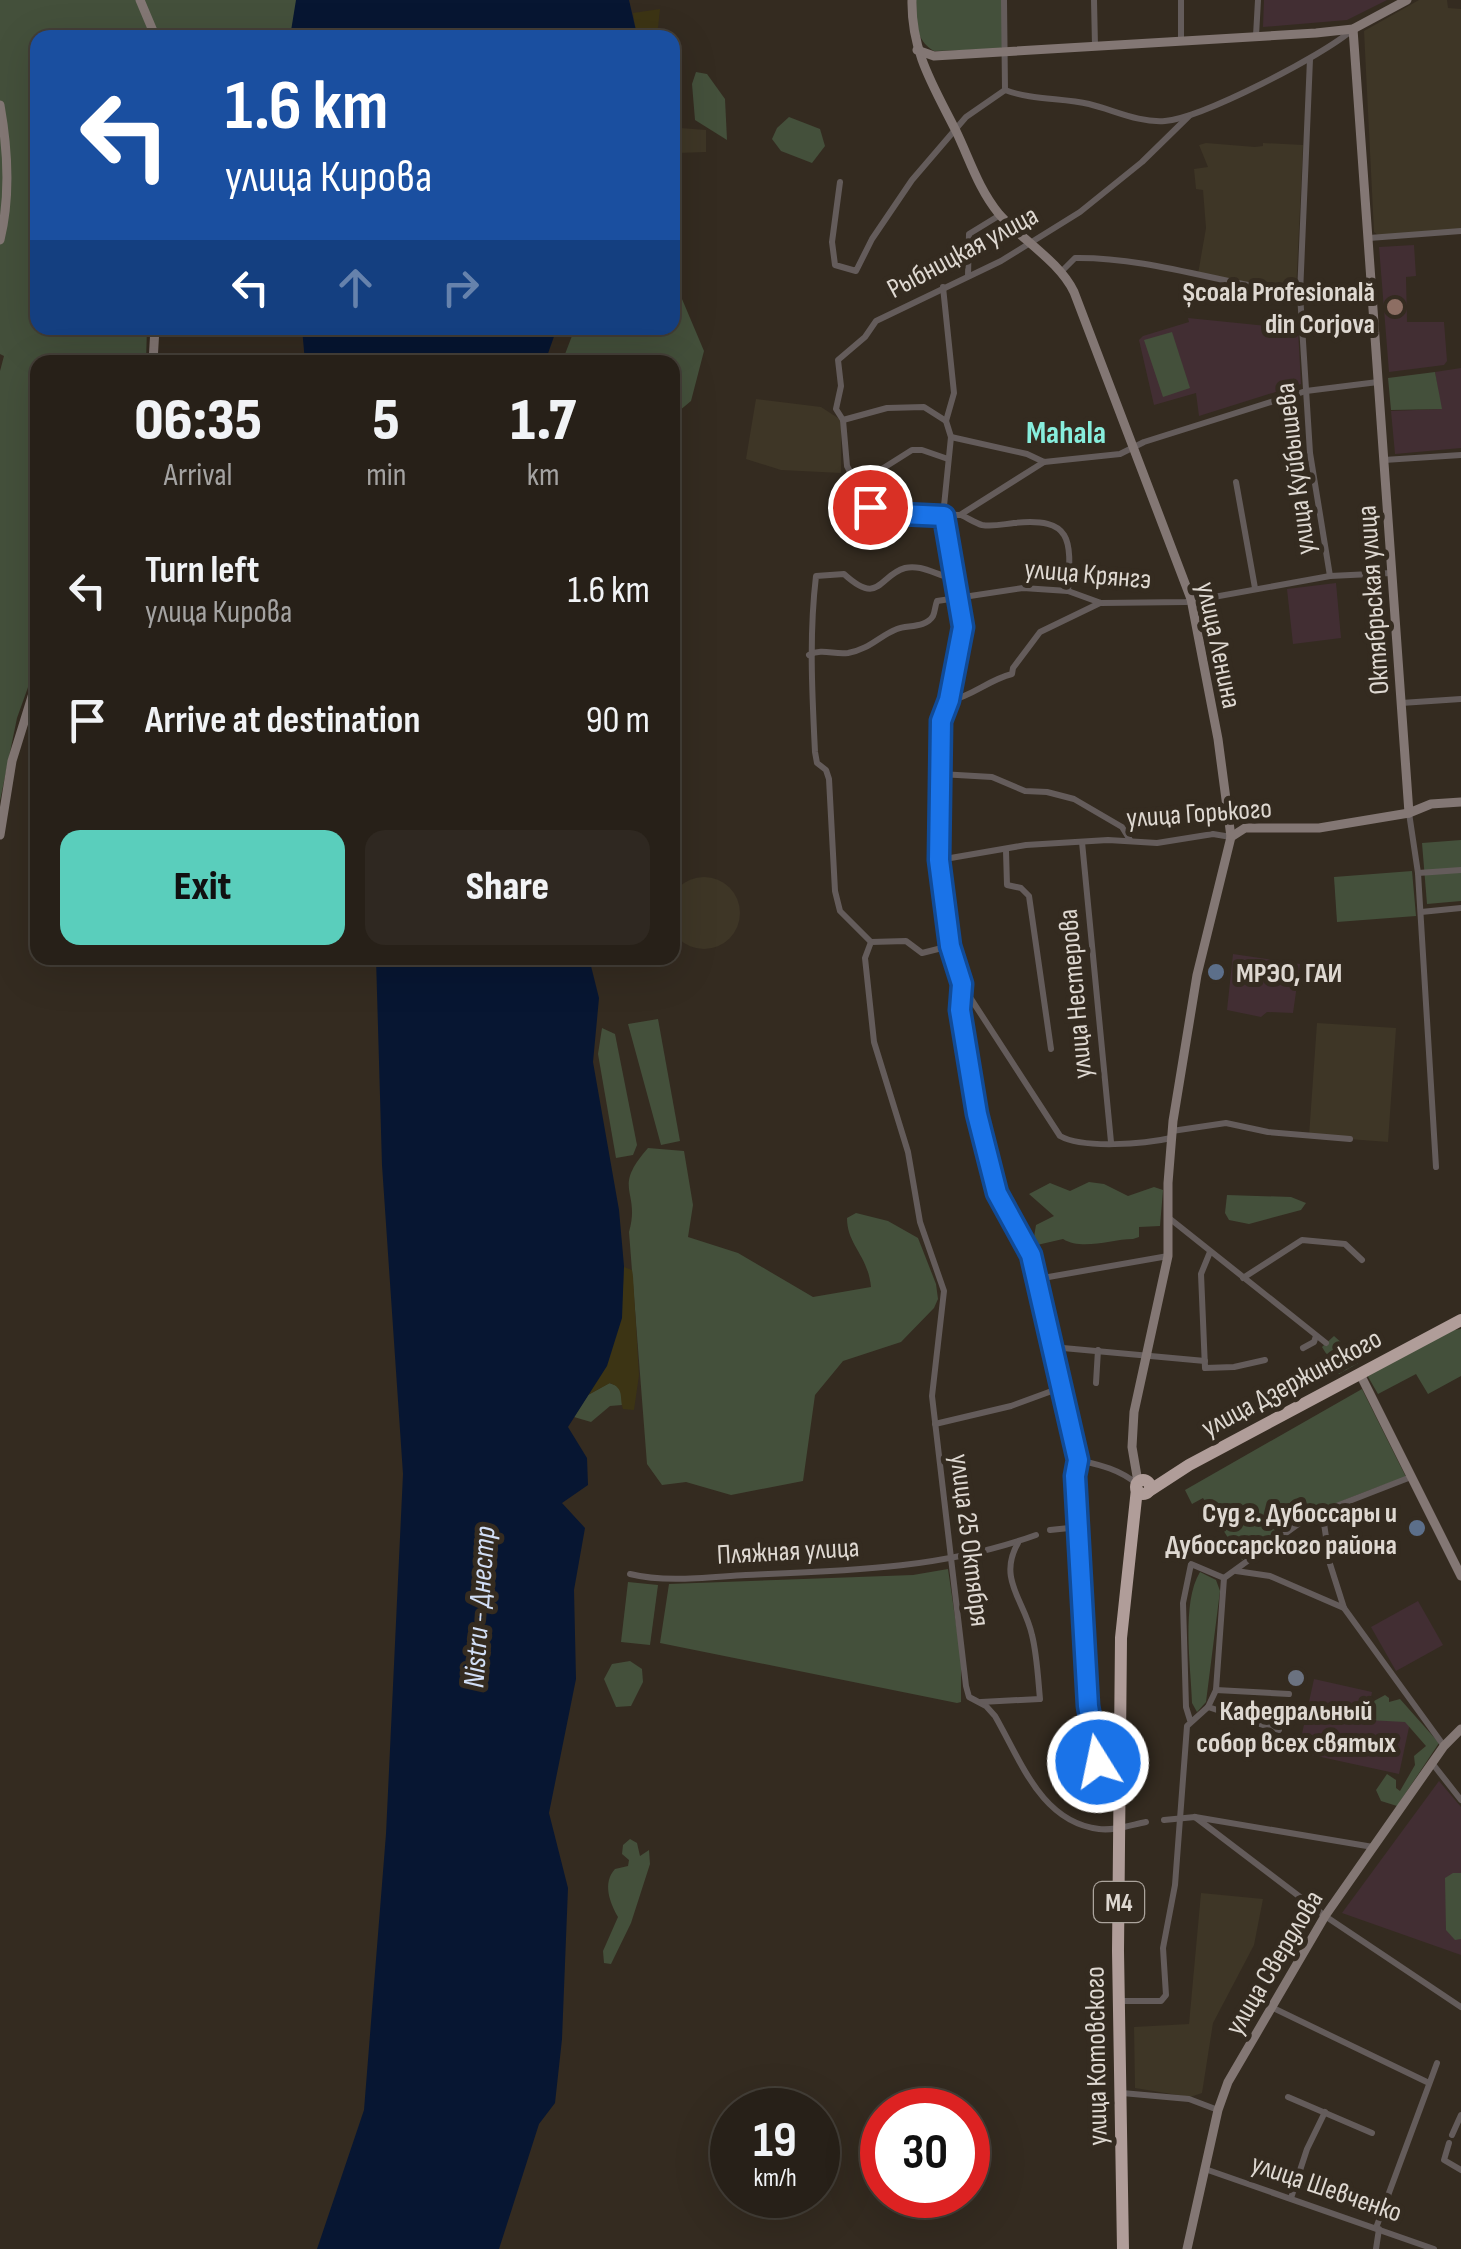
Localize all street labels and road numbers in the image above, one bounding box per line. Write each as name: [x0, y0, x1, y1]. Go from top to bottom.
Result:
street label: Рыбницкая улица: [882, 199, 1044, 306]
street label: улица Куйбышева: [1269, 381, 1322, 557]
street label: Октябрьская улица: [1350, 504, 1397, 696]
street label: улица Крянгэ: [1023, 553, 1153, 596]
street label: улица Ленина: [1189, 579, 1248, 712]
street label: улица Горького: [1125, 792, 1273, 835]
street label: улица Нестерова: [1052, 908, 1099, 1080]
street label: улица Дзержинского: [1196, 1322, 1387, 1445]
street label: улица 25 Октября: [943, 1452, 996, 1628]
street label: Пляжная улица: [716, 1531, 860, 1572]
road number: M4: [1094, 1882, 1144, 1922]
street label: улица Свердлова: [1218, 1885, 1330, 2041]
street label: улица Котовского: [1078, 1966, 1115, 2146]
street label: улица Шевченко: [1247, 2147, 1406, 2230]

